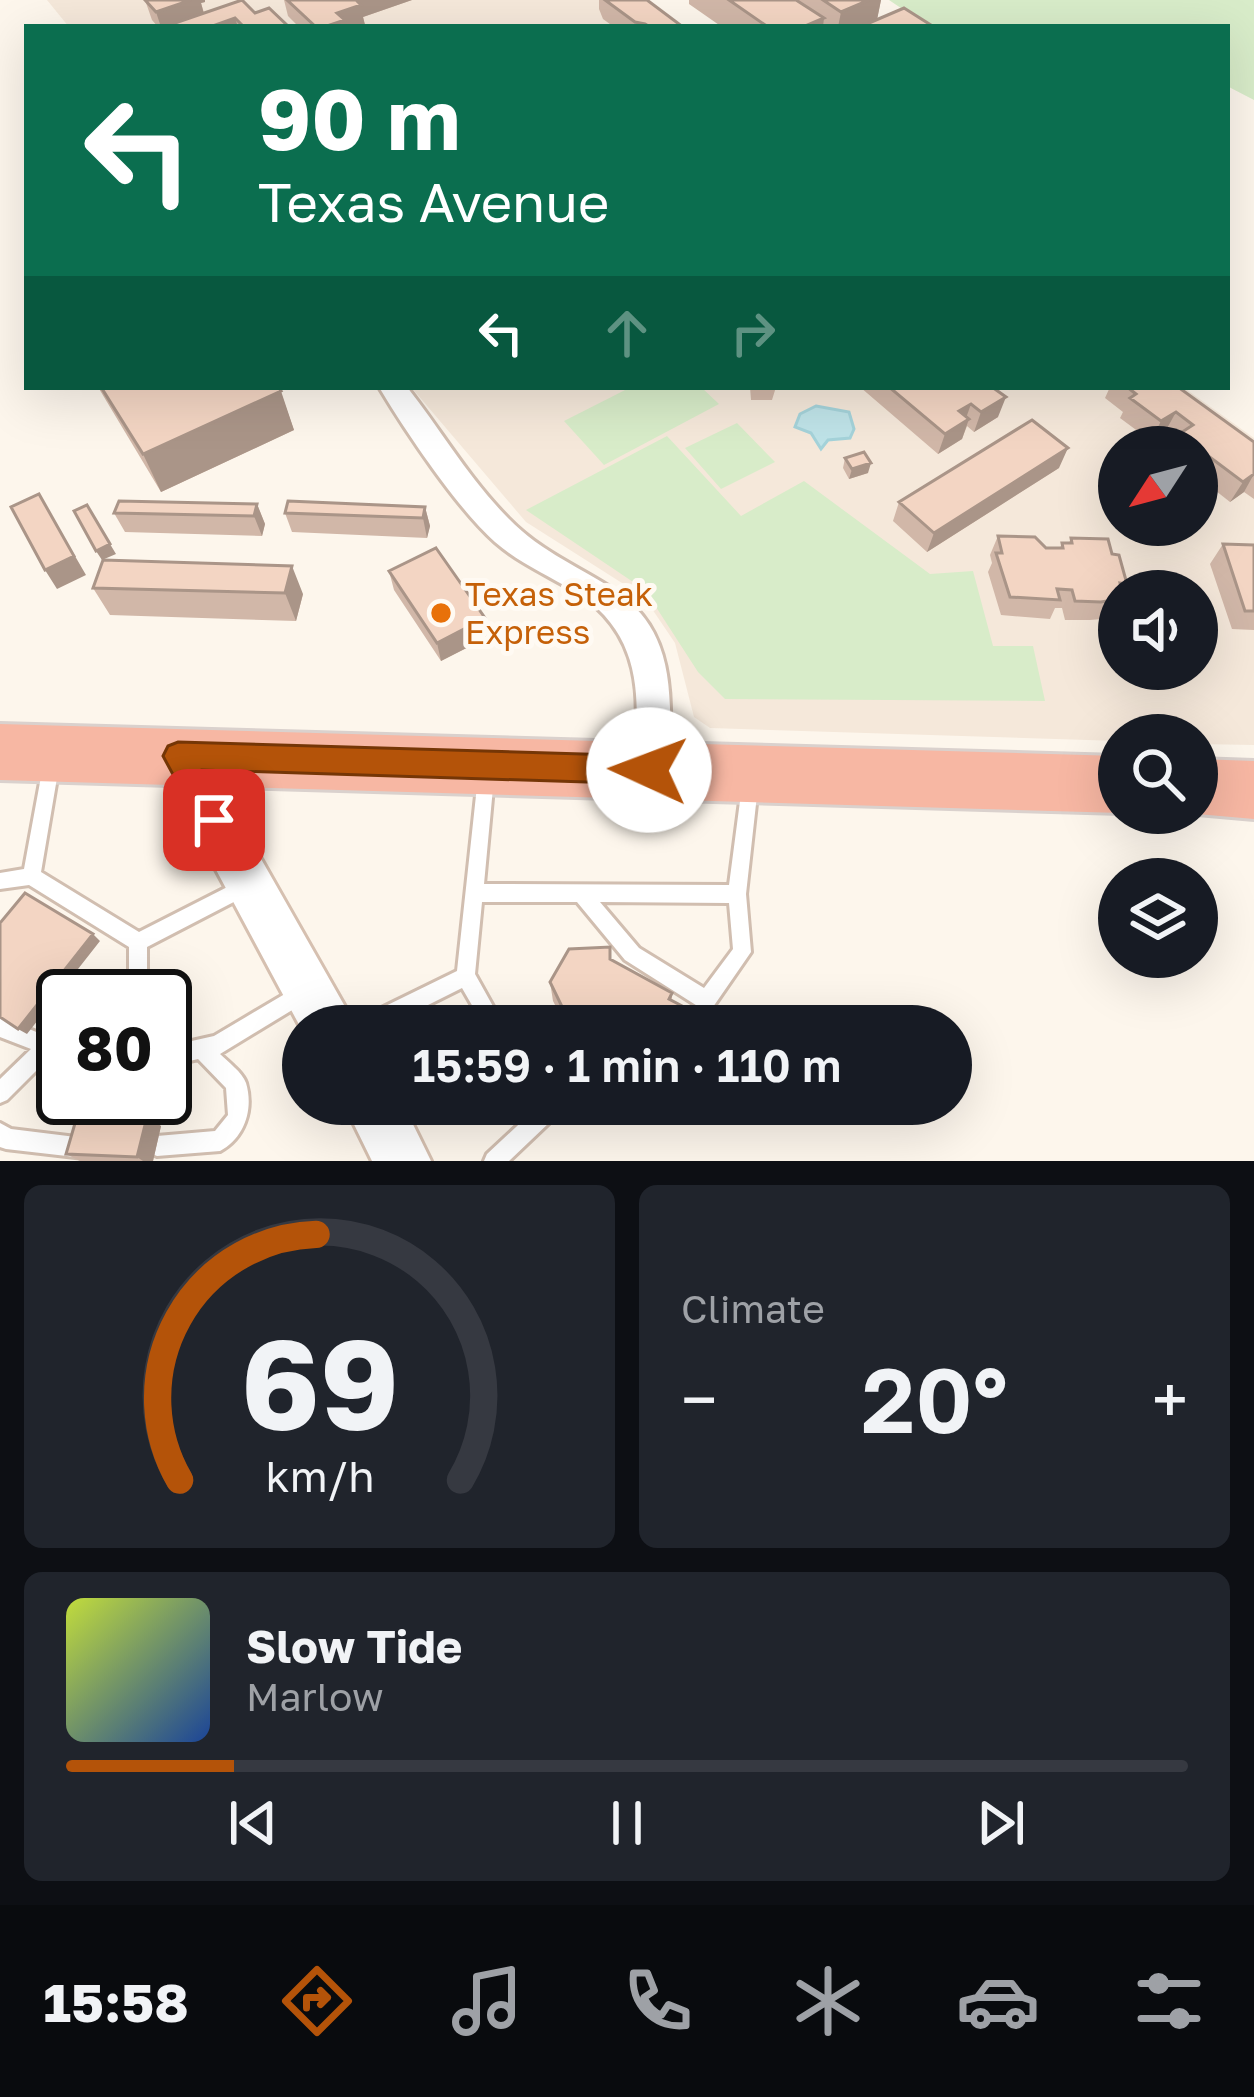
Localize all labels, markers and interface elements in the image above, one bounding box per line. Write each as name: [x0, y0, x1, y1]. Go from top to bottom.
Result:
text: 90 m: [258, 68, 460, 168]
icon: left: [60, 72, 216, 228]
text: Texas Avenue: [258, 169, 609, 234]
icon: left: [468, 300, 534, 366]
icon: ahead: [594, 300, 660, 366]
icon: right: [720, 300, 786, 366]
north arrow: [1098, 426, 1218, 546]
map controls: [1098, 426, 1218, 978]
button: sound: [1098, 570, 1218, 690]
place label: Texas Steak Express: [465, 574, 653, 651]
marker: Texas Steak Express: [428, 600, 454, 626]
position arrow: [586, 707, 712, 833]
button: search: [1098, 714, 1218, 834]
pin: [163, 769, 265, 871]
icon: arrive: [181, 787, 247, 853]
button: layers: [1098, 858, 1218, 978]
speed limit sign: 80: [36, 969, 192, 1125]
text: 15:59 · 1 min · 110 m: [413, 1038, 842, 1092]
text: Climate: [681, 1285, 825, 1332]
text: 69: [240, 1307, 399, 1456]
text: 20°: [861, 1345, 1008, 1453]
text: −: [681, 1359, 717, 1439]
text: +: [1152, 1359, 1188, 1439]
text: km/h: [265, 1449, 374, 1500]
text: Slow Tide: [246, 1619, 462, 1673]
text: Marlow: [246, 1673, 383, 1720]
icon: previous: [220, 1790, 286, 1856]
icon: pause: [594, 1790, 660, 1856]
icon: next: [968, 1790, 1034, 1856]
icon: directions: [275, 1959, 359, 2043]
icon: music: [445, 1959, 529, 2043]
icon: phone: [616, 1959, 700, 2043]
icon: climate: [786, 1959, 870, 2043]
icon: car: [956, 1959, 1040, 2043]
icon: filters: [1127, 1959, 1211, 2043]
text: 15:58: [43, 1969, 189, 2034]

